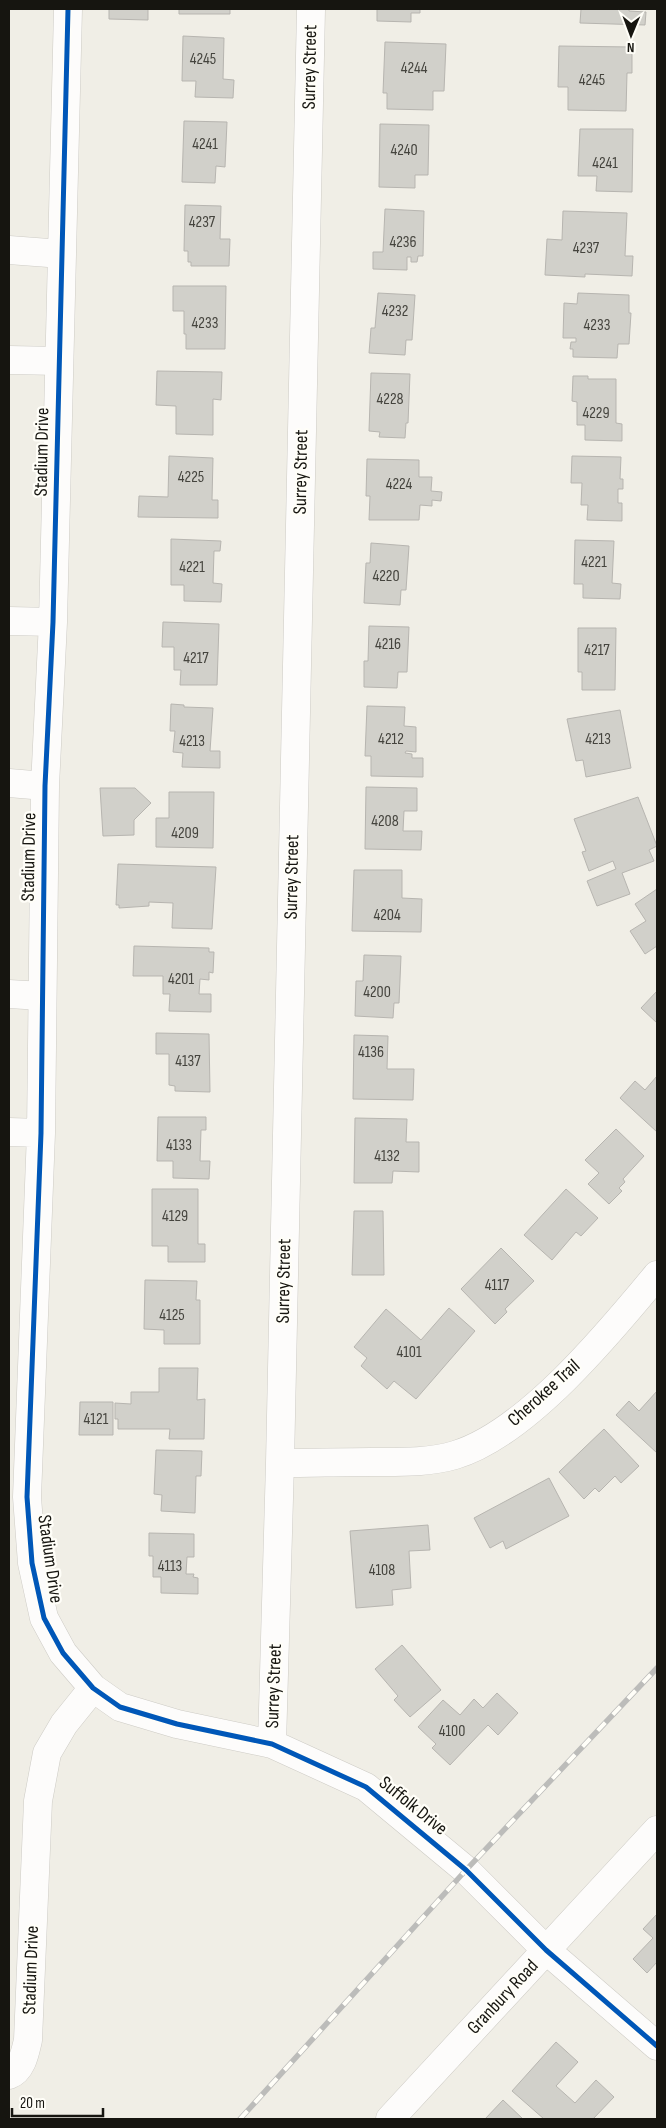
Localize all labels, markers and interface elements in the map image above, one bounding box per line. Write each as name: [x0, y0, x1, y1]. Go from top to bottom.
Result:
north arrow: [606, 10, 656, 60]
street label: Surrey Street: [298, 24, 322, 110]
text: N: [627, 39, 635, 56]
house number: 4245: [190, 50, 216, 69]
house number: 4244: [401, 59, 428, 78]
house number: 4245: [579, 71, 605, 90]
house number: 4241: [192, 135, 218, 154]
house number: 4240: [390, 141, 418, 160]
house number: 4241: [592, 154, 618, 173]
house number: 4237: [189, 213, 216, 232]
house number: 4236: [389, 233, 417, 252]
house number: 4237: [573, 239, 600, 258]
house number: 4232: [382, 302, 408, 321]
house number: 4233: [192, 314, 218, 333]
house number: 4233: [584, 316, 610, 335]
house number: 4228: [377, 390, 403, 409]
house number: 4229: [582, 404, 610, 423]
street label: Stadium Drive: [30, 407, 54, 497]
street label: Surrey Street: [289, 429, 313, 515]
house number: 4225: [178, 468, 204, 487]
house number: 4224: [386, 475, 413, 494]
house number: 4221: [581, 553, 607, 572]
house number: 4221: [179, 558, 205, 577]
house number: 4220: [372, 567, 400, 586]
house number: 4216: [375, 635, 401, 654]
house number: 4217: [584, 641, 610, 660]
house number: 4217: [183, 649, 209, 668]
house number: 4212: [378, 730, 404, 749]
house number: 4213: [585, 730, 611, 749]
house number: 4213: [179, 732, 205, 751]
street label: Stadium Drive: [17, 812, 41, 902]
house number: 4208: [371, 812, 399, 831]
house number: 4209: [171, 824, 199, 843]
street label: Surrey Street: [280, 834, 304, 920]
house number: 4204: [373, 906, 401, 925]
house number: 4201: [168, 970, 194, 989]
house number: 4200: [363, 983, 391, 1002]
house number: 4136: [358, 1043, 384, 1062]
house number: 4137: [175, 1052, 201, 1071]
house number: 4133: [166, 1136, 192, 1155]
house number: 4132: [374, 1147, 400, 1166]
house number: 4129: [162, 1207, 188, 1226]
street label: Surrey Street: [272, 1238, 296, 1324]
house number: 4117: [485, 1276, 510, 1295]
house number: 4125: [159, 1306, 185, 1325]
house number: 4101: [396, 1343, 422, 1362]
street label: Cherokee Trail: [503, 1355, 585, 1431]
house number: 4121: [84, 1410, 109, 1429]
street label: Stadium Drive: [32, 1513, 68, 1605]
house number: 4113: [158, 1557, 182, 1576]
house number: 4108: [369, 1561, 395, 1580]
street label: Surrey Street: [261, 1643, 287, 1729]
house number: 4100: [439, 1722, 465, 1741]
street label: Suffolk Drive: [374, 1771, 452, 1841]
street label: Stadium Drive: [18, 1925, 44, 2015]
street label: Granbury Road: [463, 1955, 543, 2039]
scale bar: [12, 2086, 104, 2118]
text: 20 m: [20, 2094, 45, 2113]

